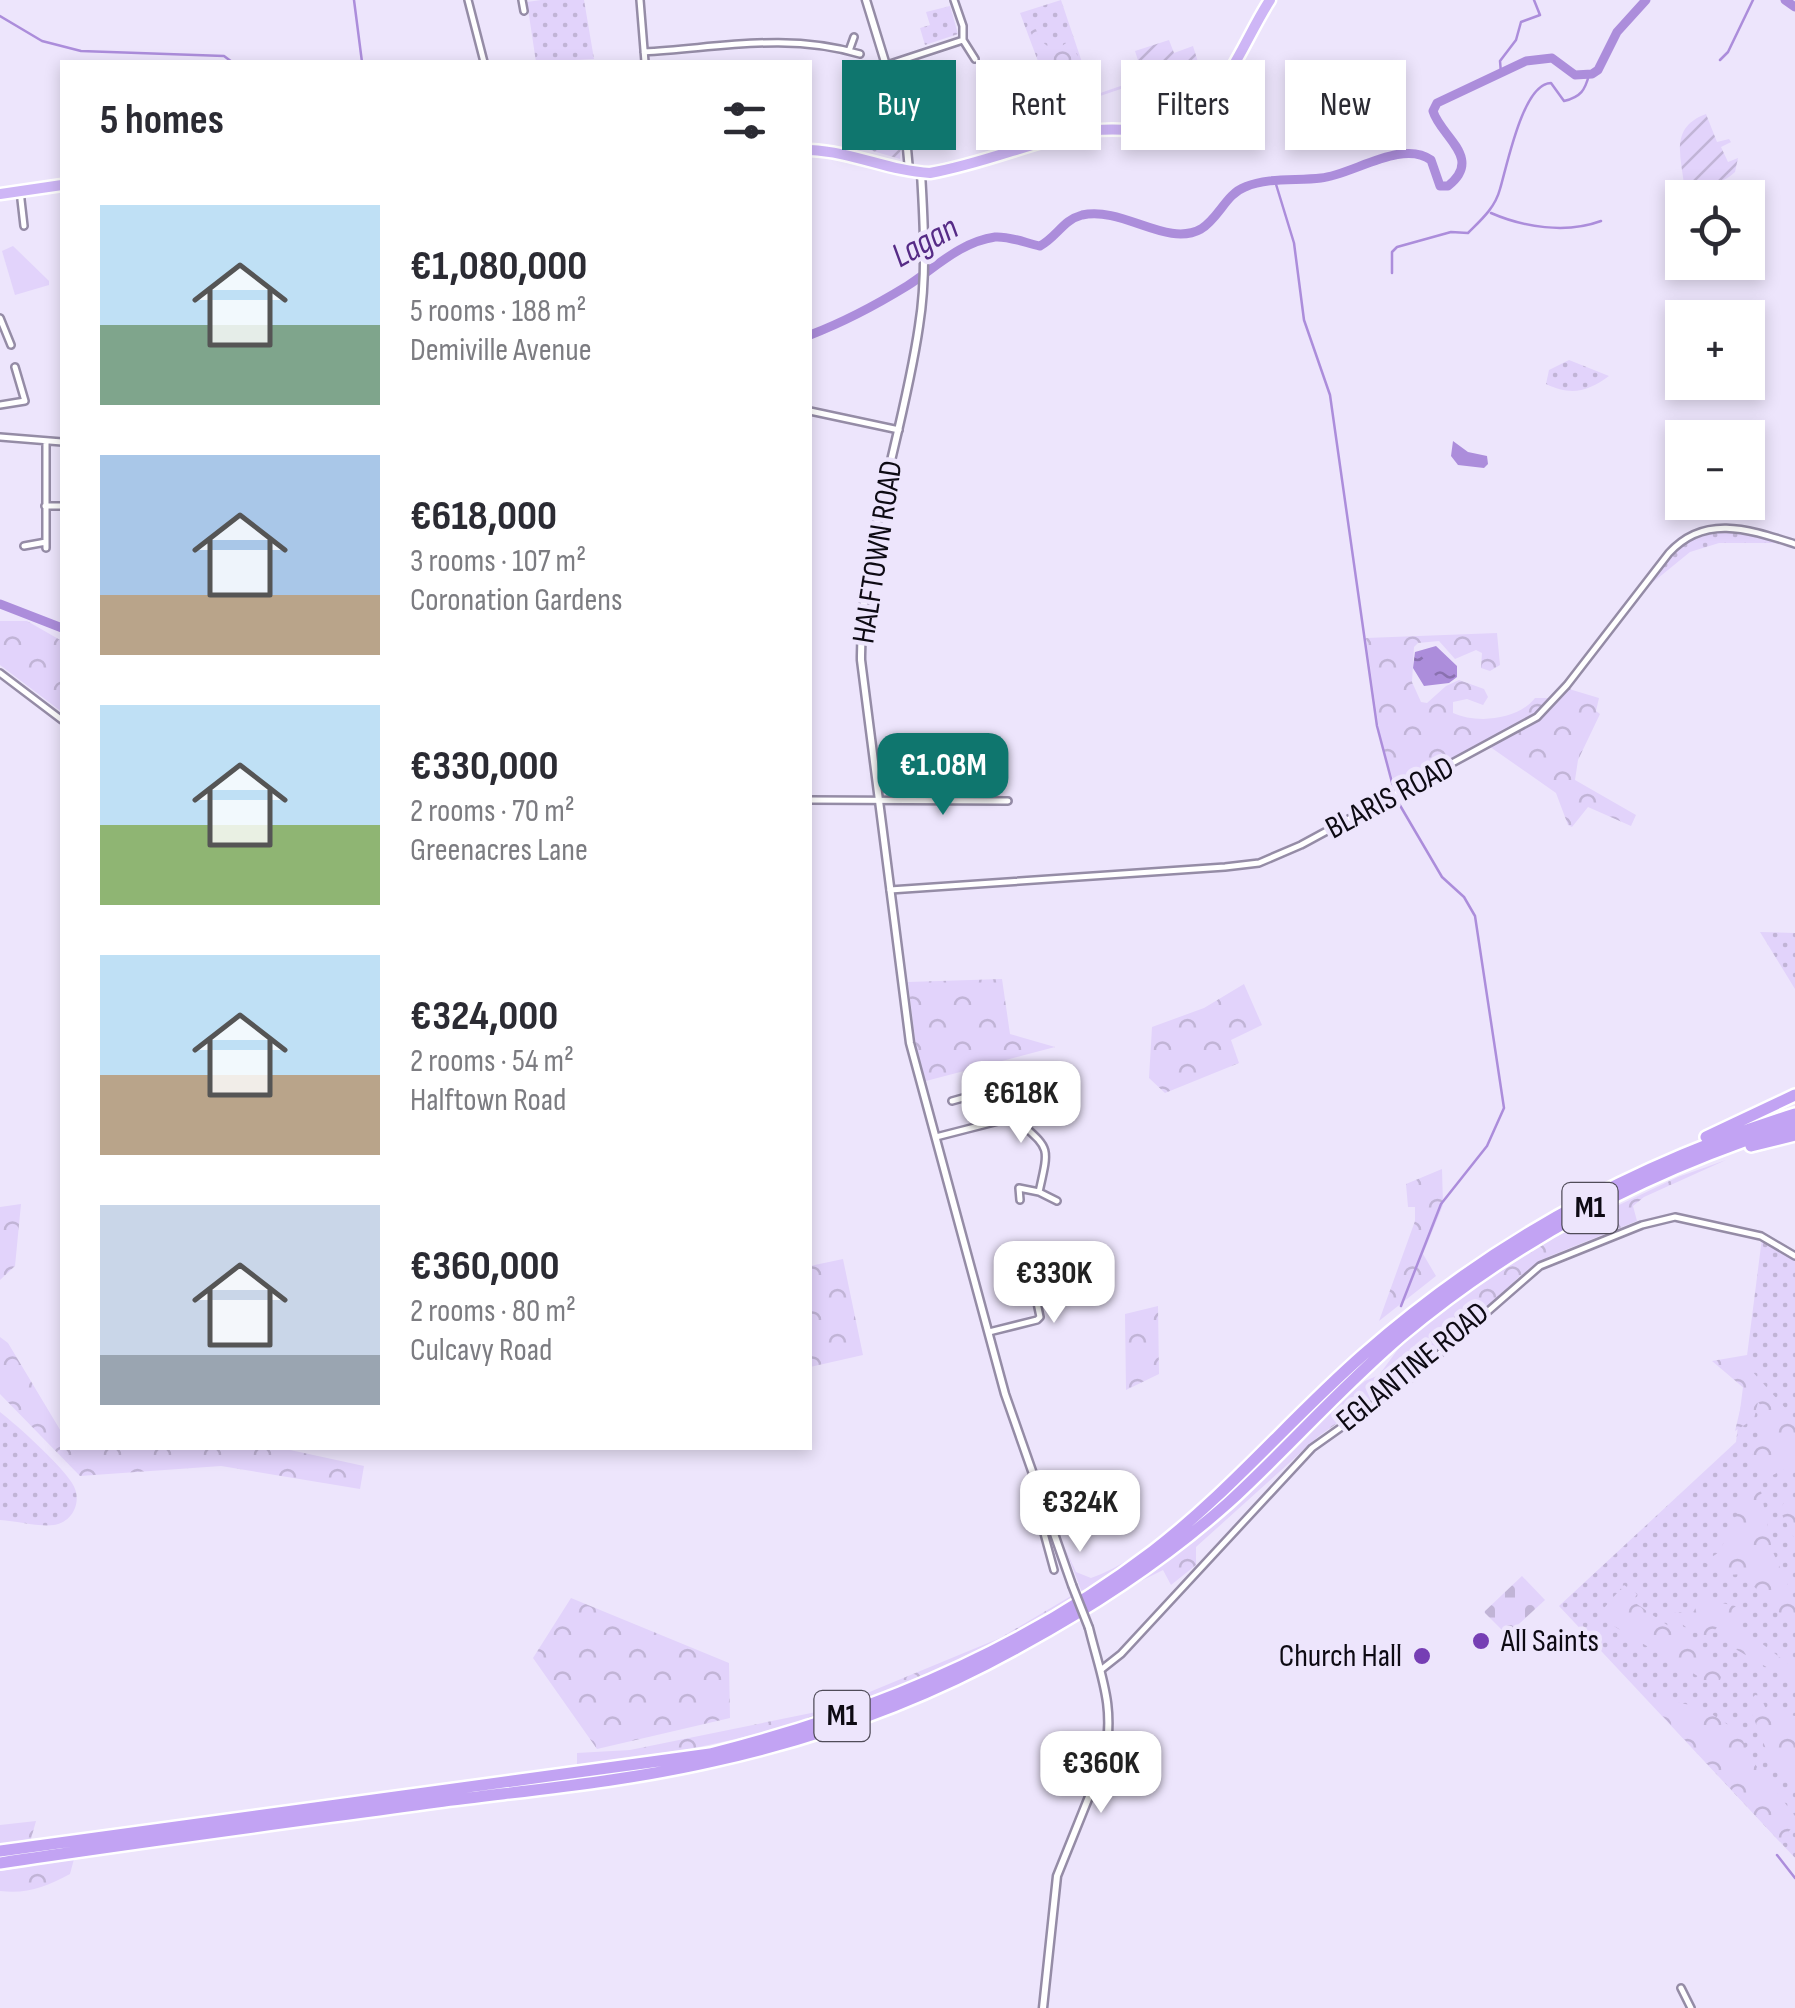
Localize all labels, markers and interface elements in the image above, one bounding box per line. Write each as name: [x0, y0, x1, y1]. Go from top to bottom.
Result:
chip: Buy: [842, 60, 956, 150]
chip: Rent: [976, 60, 1101, 150]
chip: Filters: [1121, 60, 1265, 150]
chip: New: [1285, 60, 1406, 150]
icon: filters: [717, 93, 772, 148]
text: 5 homes: [100, 95, 224, 146]
map controls: [1665, 180, 1765, 520]
button: locate: [1665, 180, 1765, 280]
water label: Lagan: [884, 206, 966, 278]
text: €1,080,000: [410, 241, 587, 292]
icon: home: [180, 245, 300, 365]
text: 5 rooms · 188 m²: [410, 292, 587, 331]
button: +: [1665, 300, 1765, 400]
text: Demiville Avenue: [410, 331, 592, 370]
button: −: [1665, 420, 1765, 520]
street label: HALFTOWN ROAD: [844, 458, 912, 646]
text: €618,000: [410, 491, 557, 542]
icon: home: [180, 495, 300, 615]
text: 3 rooms · 107 m²: [410, 542, 586, 581]
text: Coronation Gardens: [410, 581, 622, 620]
pin: €1.08M: [862, 733, 1024, 818]
text: €330,000: [410, 741, 558, 792]
icon: home: [180, 745, 300, 865]
text: €1.08M: [899, 746, 987, 785]
street label: BLARIS ROAD: [1319, 748, 1461, 848]
text: 2 rooms · 70 m²: [410, 792, 575, 831]
text: Greenacres Lane: [410, 831, 588, 870]
text: €324,000: [410, 991, 558, 1042]
icon: home: [180, 995, 300, 1115]
text: 2 rooms · 54 m²: [410, 1042, 574, 1081]
pin: €618K: [951, 1061, 1091, 1146]
text: €618K: [984, 1074, 1058, 1113]
text: Halftown Road: [410, 1081, 566, 1120]
road number: M1: [1562, 1183, 1618, 1233]
text: €360,000: [410, 1241, 559, 1292]
pin: €330K: [984, 1241, 1124, 1326]
icon: home: [180, 1245, 300, 1365]
text: €330K: [1016, 1254, 1092, 1293]
text: 2 rooms · 80 m²: [410, 1292, 576, 1331]
street label: EGLANTINE ROAD: [1329, 1294, 1497, 1440]
text: Culcavy Road: [410, 1331, 552, 1370]
pin: €324K: [1010, 1470, 1150, 1555]
text: €324K: [1042, 1483, 1118, 1522]
place label: All Saints: [1500, 1622, 1599, 1661]
marker: All Saints: [1470, 1630, 1492, 1652]
place label: Church Hall: [1279, 1637, 1402, 1676]
marker: Church Hall: [1411, 1645, 1433, 1667]
road number: M1: [814, 1691, 870, 1741]
pin: €360K: [1031, 1731, 1171, 1816]
text: €360K: [1062, 1744, 1140, 1783]

